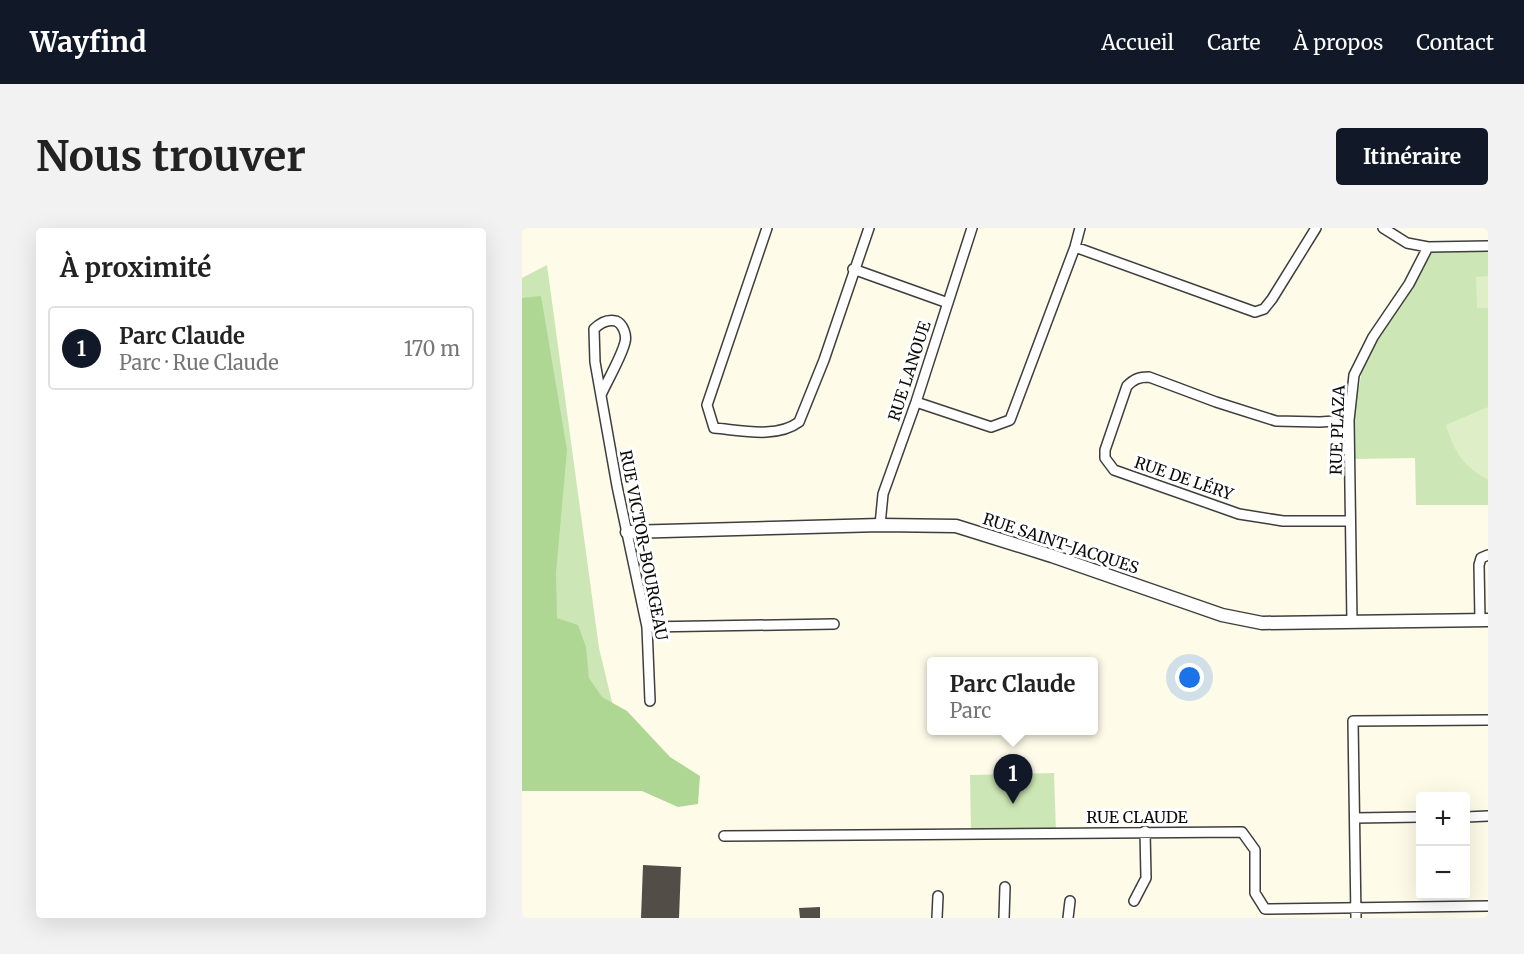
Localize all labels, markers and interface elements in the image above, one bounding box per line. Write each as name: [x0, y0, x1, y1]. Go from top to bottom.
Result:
text: Wayfind: [30, 24, 146, 60]
text: Accueil: [1101, 29, 1174, 56]
text: Carte: [1207, 29, 1261, 56]
text: À propos: [1294, 29, 1383, 56]
text: Contact: [1416, 29, 1494, 56]
button: Itinéraire: [1336, 128, 1488, 185]
text: Nous trouver: [36, 130, 306, 182]
text: À proximité: [60, 251, 211, 284]
street label: RUE LANOUE: [883, 318, 935, 424]
text: Parc Claude: [119, 322, 245, 350]
text: 1: [77, 336, 86, 361]
text: 170 m: [404, 336, 460, 361]
text: Parc · Rue Claude: [119, 350, 279, 375]
street label: RUE PLAZA: [1325, 384, 1349, 475]
street label: RUE VICTOR-BOURGEAU: [616, 448, 672, 642]
street label: RUE DE LÉRY: [1132, 452, 1237, 504]
street label: RUE SAINT-JACQUES: [981, 508, 1141, 578]
popup: [927, 657, 1098, 735]
your location: [1175, 663, 1204, 692]
text: Parc Claude: [950, 670, 1075, 698]
text: Parc: [950, 698, 991, 723]
pin: 1: [994, 754, 1032, 804]
map controls: [1416, 792, 1470, 900]
button: +: [1416, 792, 1470, 846]
street label: RUE CLAUDE: [1086, 807, 1189, 827]
button: −: [1416, 846, 1470, 900]

